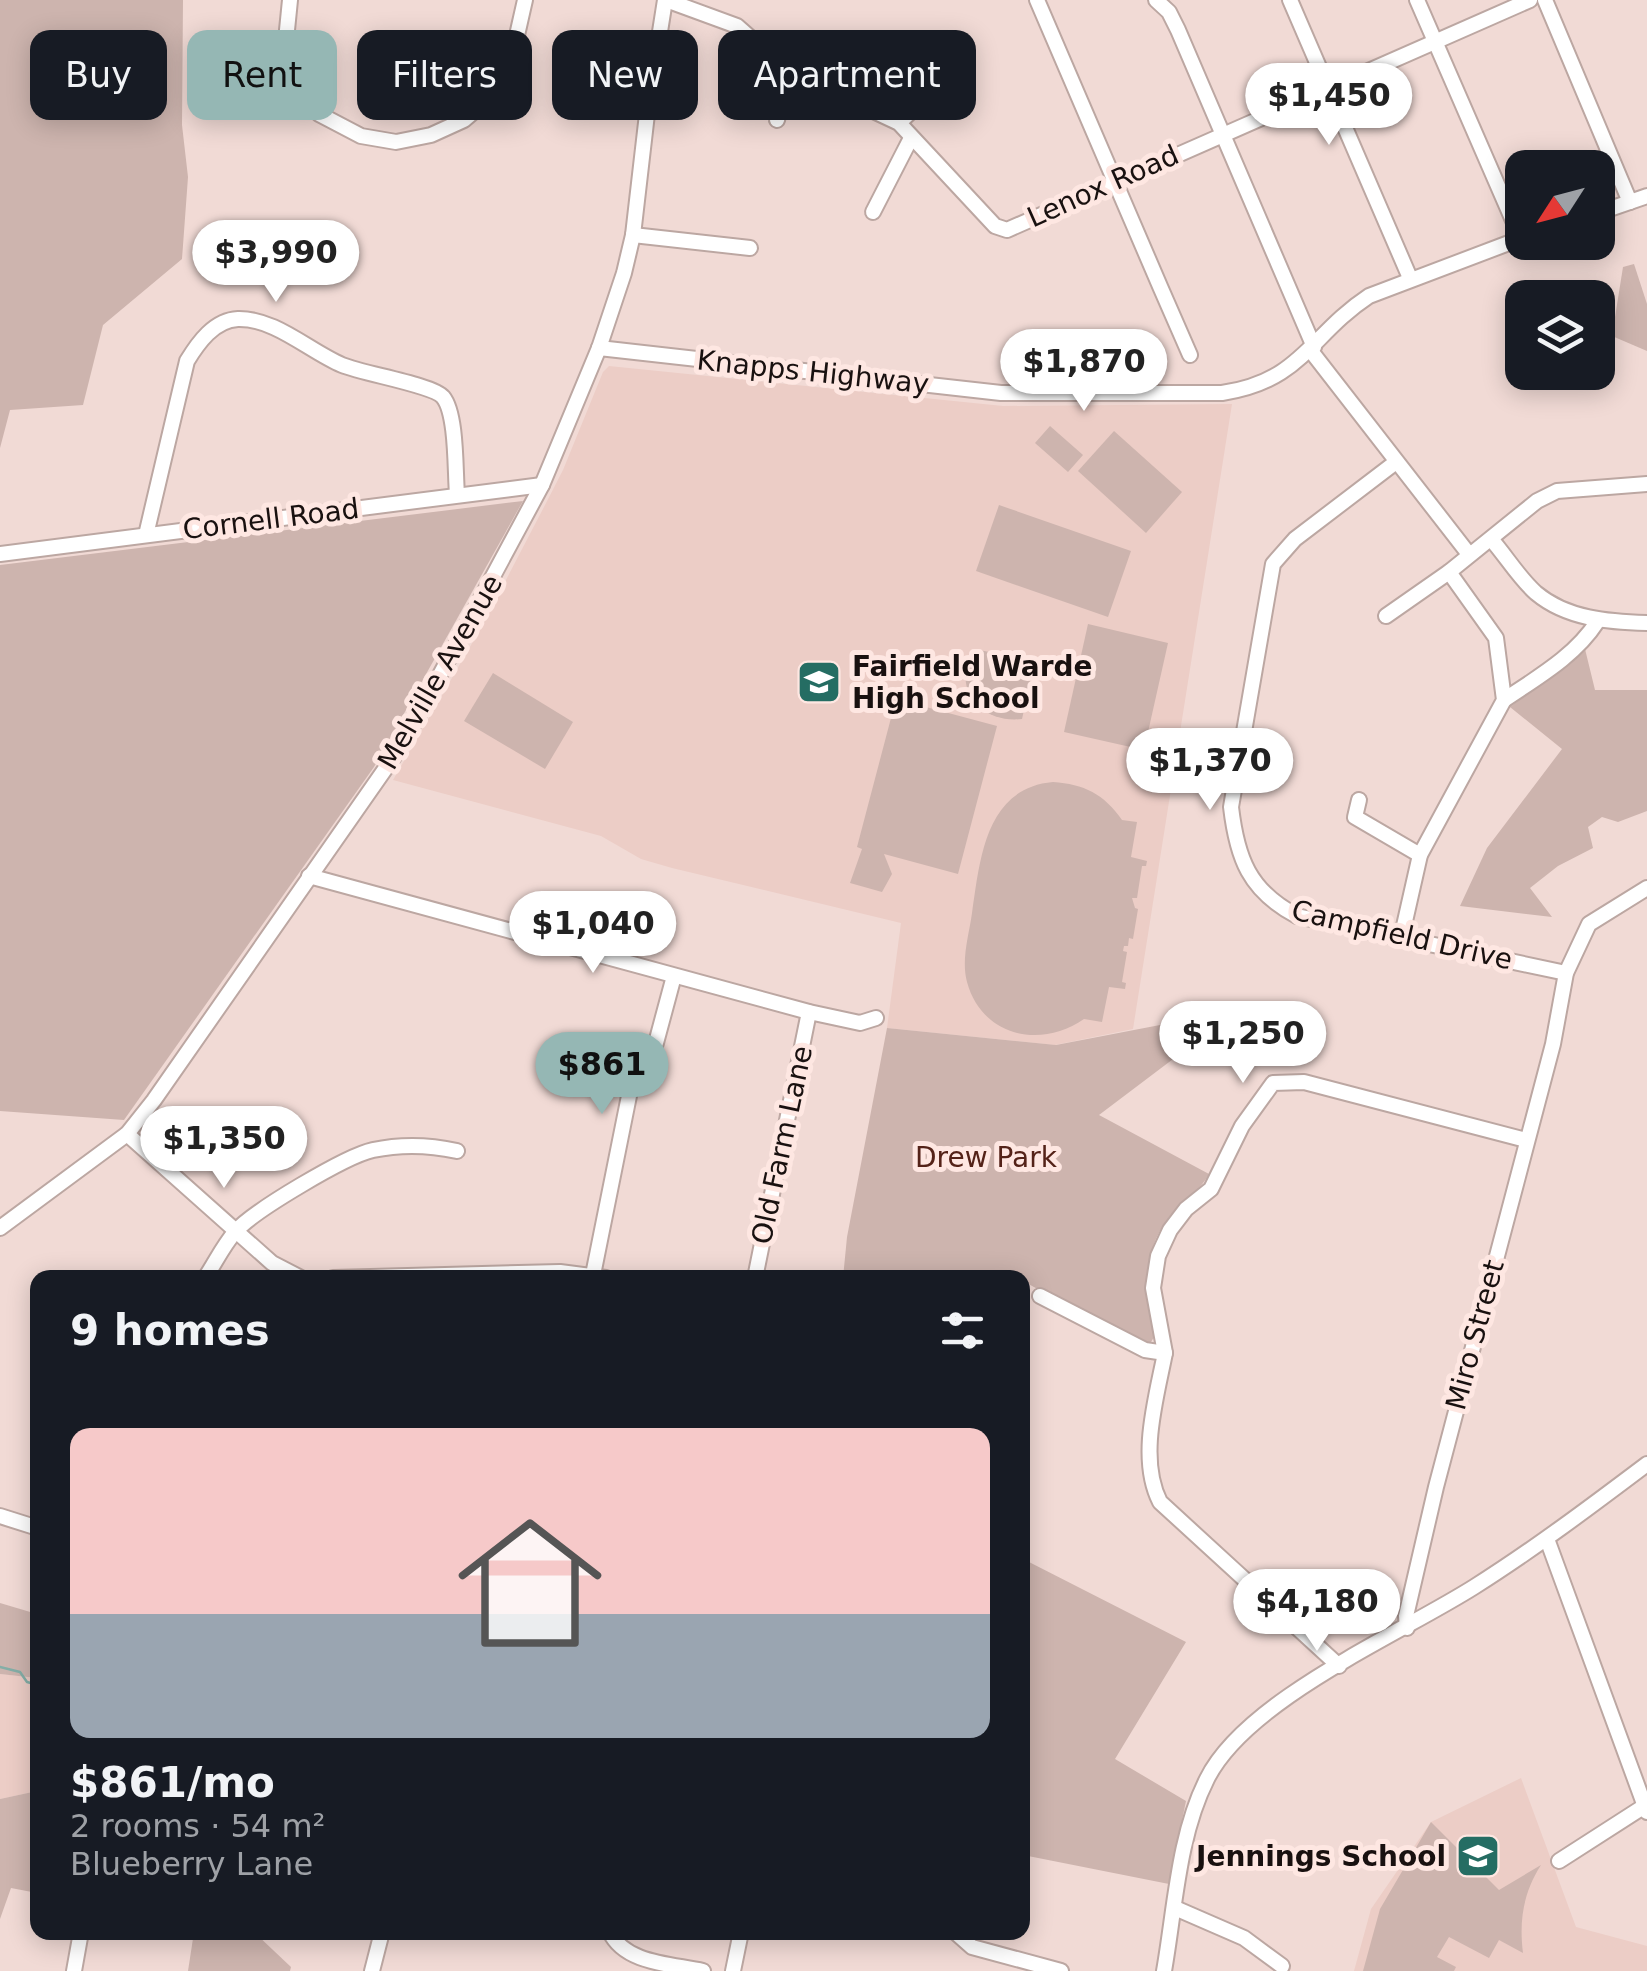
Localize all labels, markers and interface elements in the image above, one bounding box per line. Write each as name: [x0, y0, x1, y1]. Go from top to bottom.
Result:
chip: Buy: [30, 30, 167, 120]
chip: Rent: [187, 30, 337, 120]
chip: Filters: [357, 30, 532, 120]
chip: New: [552, 30, 698, 120]
chip: Apartment: [718, 30, 976, 120]
pin: $1,450: [1248, 63, 1410, 148]
text: $1,450: [1267, 76, 1391, 114]
street label: Lenox Road: [1022, 138, 1184, 234]
north arrow: [1505, 150, 1615, 260]
map controls: [1505, 150, 1615, 390]
pin: $3,990: [195, 220, 357, 305]
text: $3,990: [214, 233, 338, 271]
button: layers: [1505, 280, 1615, 390]
pin: $1,870: [1003, 329, 1165, 414]
text: $1,870: [1022, 342, 1146, 380]
street label: Knapps Highway: [695, 343, 931, 401]
street label: Cornell Road: [181, 492, 361, 546]
street label: Melville Avenue: [371, 569, 509, 775]
place label: Fairfield Warde High School: [852, 650, 1093, 715]
school or university icon: Fairfield Warde High School: [796, 659, 842, 705]
pin: $1,370: [1129, 728, 1291, 813]
text: $1,370: [1148, 741, 1272, 779]
pin: $1,040: [512, 891, 674, 976]
street label: Campfield Drive: [1288, 894, 1516, 976]
text: $1,040: [531, 904, 655, 942]
pin: $1,250: [1162, 1001, 1324, 1086]
text: $1,250: [1181, 1014, 1305, 1052]
pin: $861: [543, 1032, 661, 1117]
street label: Old Farm Lane: [745, 1043, 819, 1247]
text: $861: [557, 1045, 647, 1083]
pin: $1,350: [143, 1106, 305, 1191]
text: $1,350: [162, 1119, 286, 1157]
park label: Drew Park: [915, 1141, 1058, 1174]
street label: Miro Street: [1439, 1256, 1511, 1414]
icon: filters: [935, 1303, 990, 1358]
text: 9 homes: [70, 1306, 270, 1355]
icon: home: [440, 1493, 620, 1673]
pin: $4,180: [1236, 1569, 1398, 1654]
text: $4,180: [1255, 1582, 1379, 1620]
text: $861/mo: [70, 1758, 275, 1807]
text: 2 rooms · 54 m²: [70, 1807, 325, 1845]
school or university icon: Jennings School: [1455, 1833, 1501, 1879]
place label: Jennings School: [1194, 1840, 1446, 1873]
text: Blueberry Lane: [70, 1845, 313, 1883]

